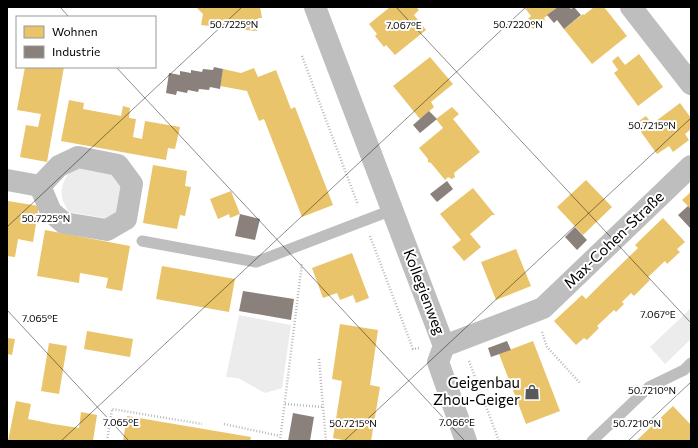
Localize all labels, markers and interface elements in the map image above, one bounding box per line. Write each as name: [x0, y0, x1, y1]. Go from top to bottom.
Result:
legend: [16, 16, 156, 68]
text: 50.7225°N: [210, 18, 258, 30]
text: 50.7220°N: [493, 18, 543, 30]
text: 7.067°E: [386, 19, 422, 31]
text: Wohnen: [52, 24, 98, 38]
text: Industrie: [52, 44, 100, 58]
text: 50.7215°N: [628, 119, 676, 131]
street label: Max-Cohen-Straße: [559, 187, 667, 292]
text: 50.7225°N: [22, 212, 70, 224]
street label: Kollegienweg: [400, 246, 449, 337]
text: 7.067°E: [640, 308, 676, 320]
text: 7.065°E: [22, 312, 58, 324]
place label: Geigenbau Zhou-Geiger: [433, 373, 520, 408]
shop icon: Geigenbau Zhou-Geiger: [523, 383, 541, 401]
text: 50.7210°N: [628, 384, 676, 396]
text: 7.065°E: [103, 416, 139, 428]
text: 7.066°E: [439, 416, 475, 428]
text: 50.7215°N: [329, 417, 377, 429]
text: 50.7210°N: [613, 417, 661, 429]

